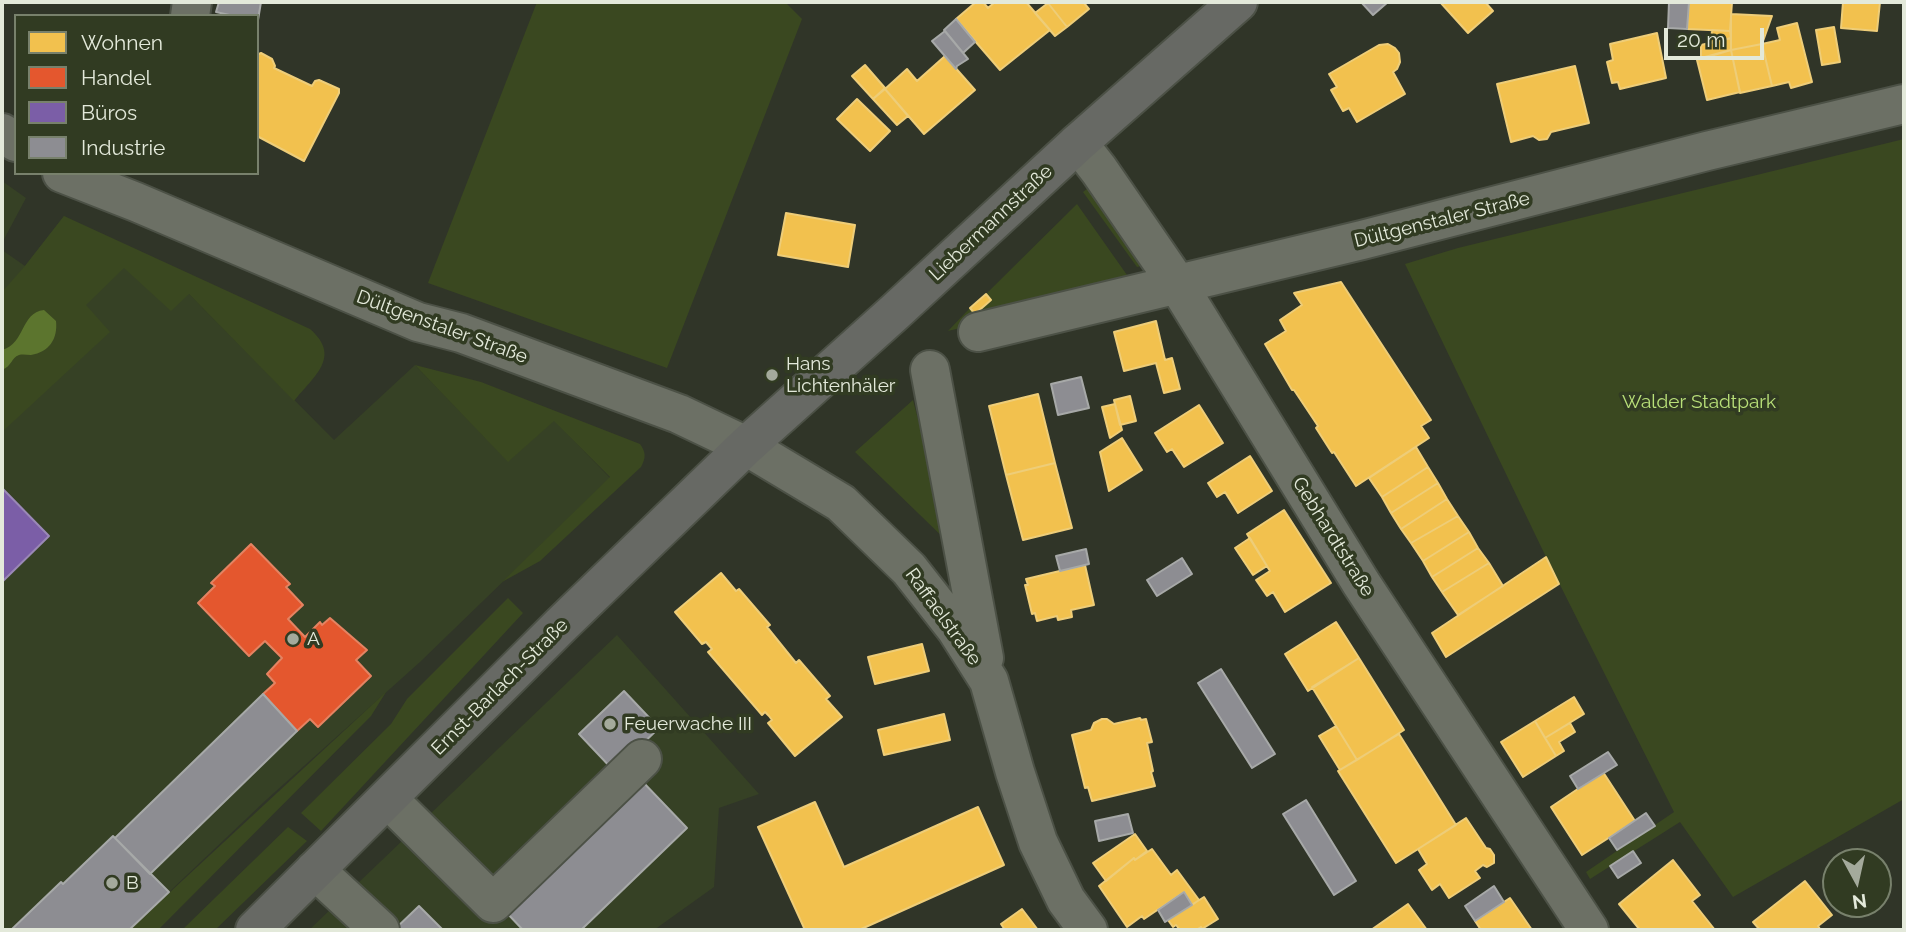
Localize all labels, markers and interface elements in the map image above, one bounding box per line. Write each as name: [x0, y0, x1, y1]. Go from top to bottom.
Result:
legend: [14, 14, 259, 175]
scale bar: [1668, 14, 1768, 58]
text: 20 m: [1677, 27, 1725, 52]
text: Wohnen: [81, 30, 163, 55]
text: Handel: [81, 65, 151, 90]
text: Büros: [81, 100, 137, 125]
text: Industrie: [81, 135, 165, 160]
street label: Liebermannstraße: [925, 160, 1057, 286]
street label: Dültgenstaler Straße: [1352, 187, 1532, 253]
street label: Dültgenstaler Straße: [353, 285, 531, 369]
place label: Hans Lichtenhäler: [786, 353, 895, 397]
marker: Hans Lichtenhäler: [764, 367, 780, 383]
park label: Walder Stadtpark: [1622, 391, 1776, 413]
street label: Gebhardtstraße: [1287, 473, 1379, 601]
street label: Raffaelstraße: [900, 564, 986, 670]
street label: Ernst-Barlach-Straße: [427, 614, 573, 760]
place label: A: [307, 628, 320, 650]
marker: A: [285, 631, 301, 647]
place label: Feuerwache III: [624, 713, 752, 735]
marker: Feuerwache III: [602, 716, 618, 732]
north arrow: [1822, 848, 1892, 918]
place label: B: [126, 872, 139, 894]
marker: B: [104, 875, 120, 891]
text: N: [1851, 890, 1868, 914]

